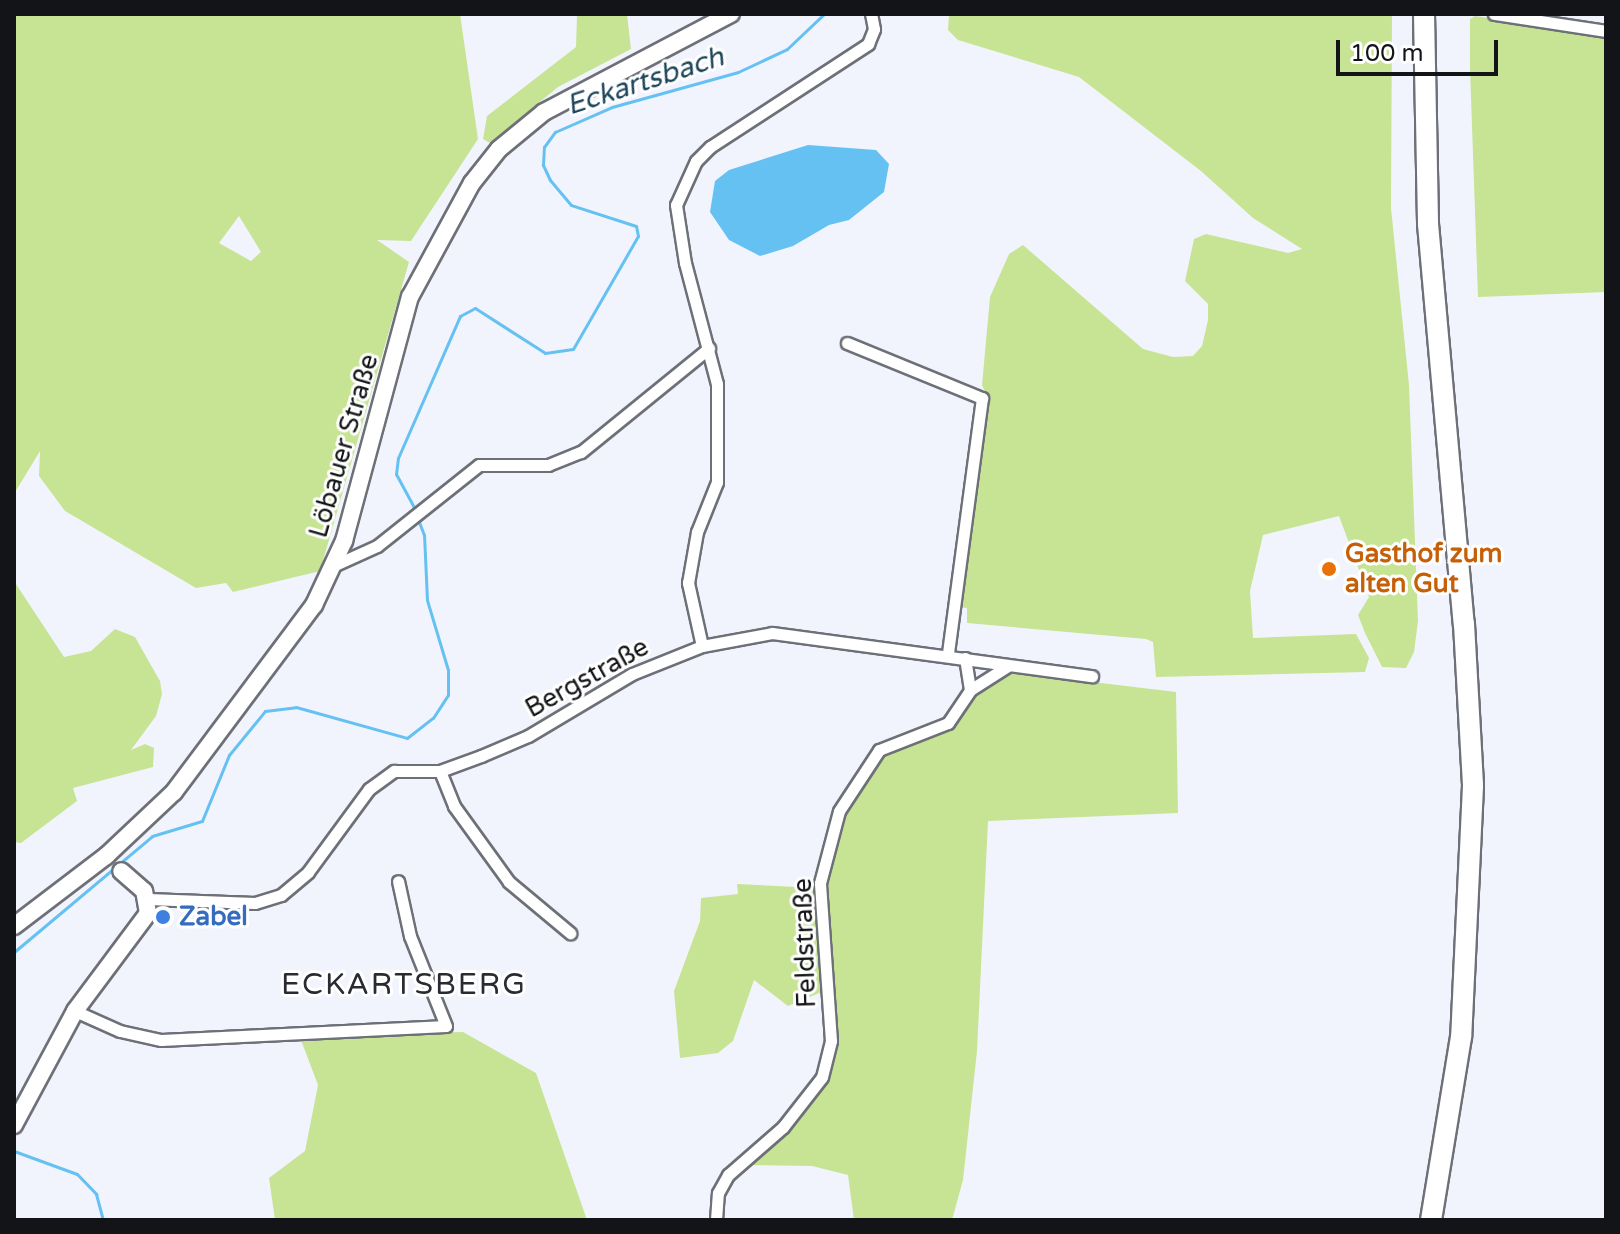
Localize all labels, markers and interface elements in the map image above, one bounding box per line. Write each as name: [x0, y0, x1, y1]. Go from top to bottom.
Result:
scale bar: [1340, 24, 1502, 74]
text: 100 m: [1350, 39, 1424, 68]
water label: Eckartsbach: [562, 40, 728, 122]
street label: Löbauer Straße: [303, 351, 385, 541]
place label: Gasthof zum alten Gut: [1345, 538, 1502, 600]
marker: Gasthof zum alten Gut: [1320, 560, 1338, 578]
street label: Bergstraße: [520, 631, 654, 725]
street label: Feldstraße: [787, 878, 823, 1008]
place label: Zabel: [179, 901, 248, 933]
marker: Zabel: [154, 908, 172, 926]
district label: ECKARTSBERG: [281, 967, 527, 1003]

